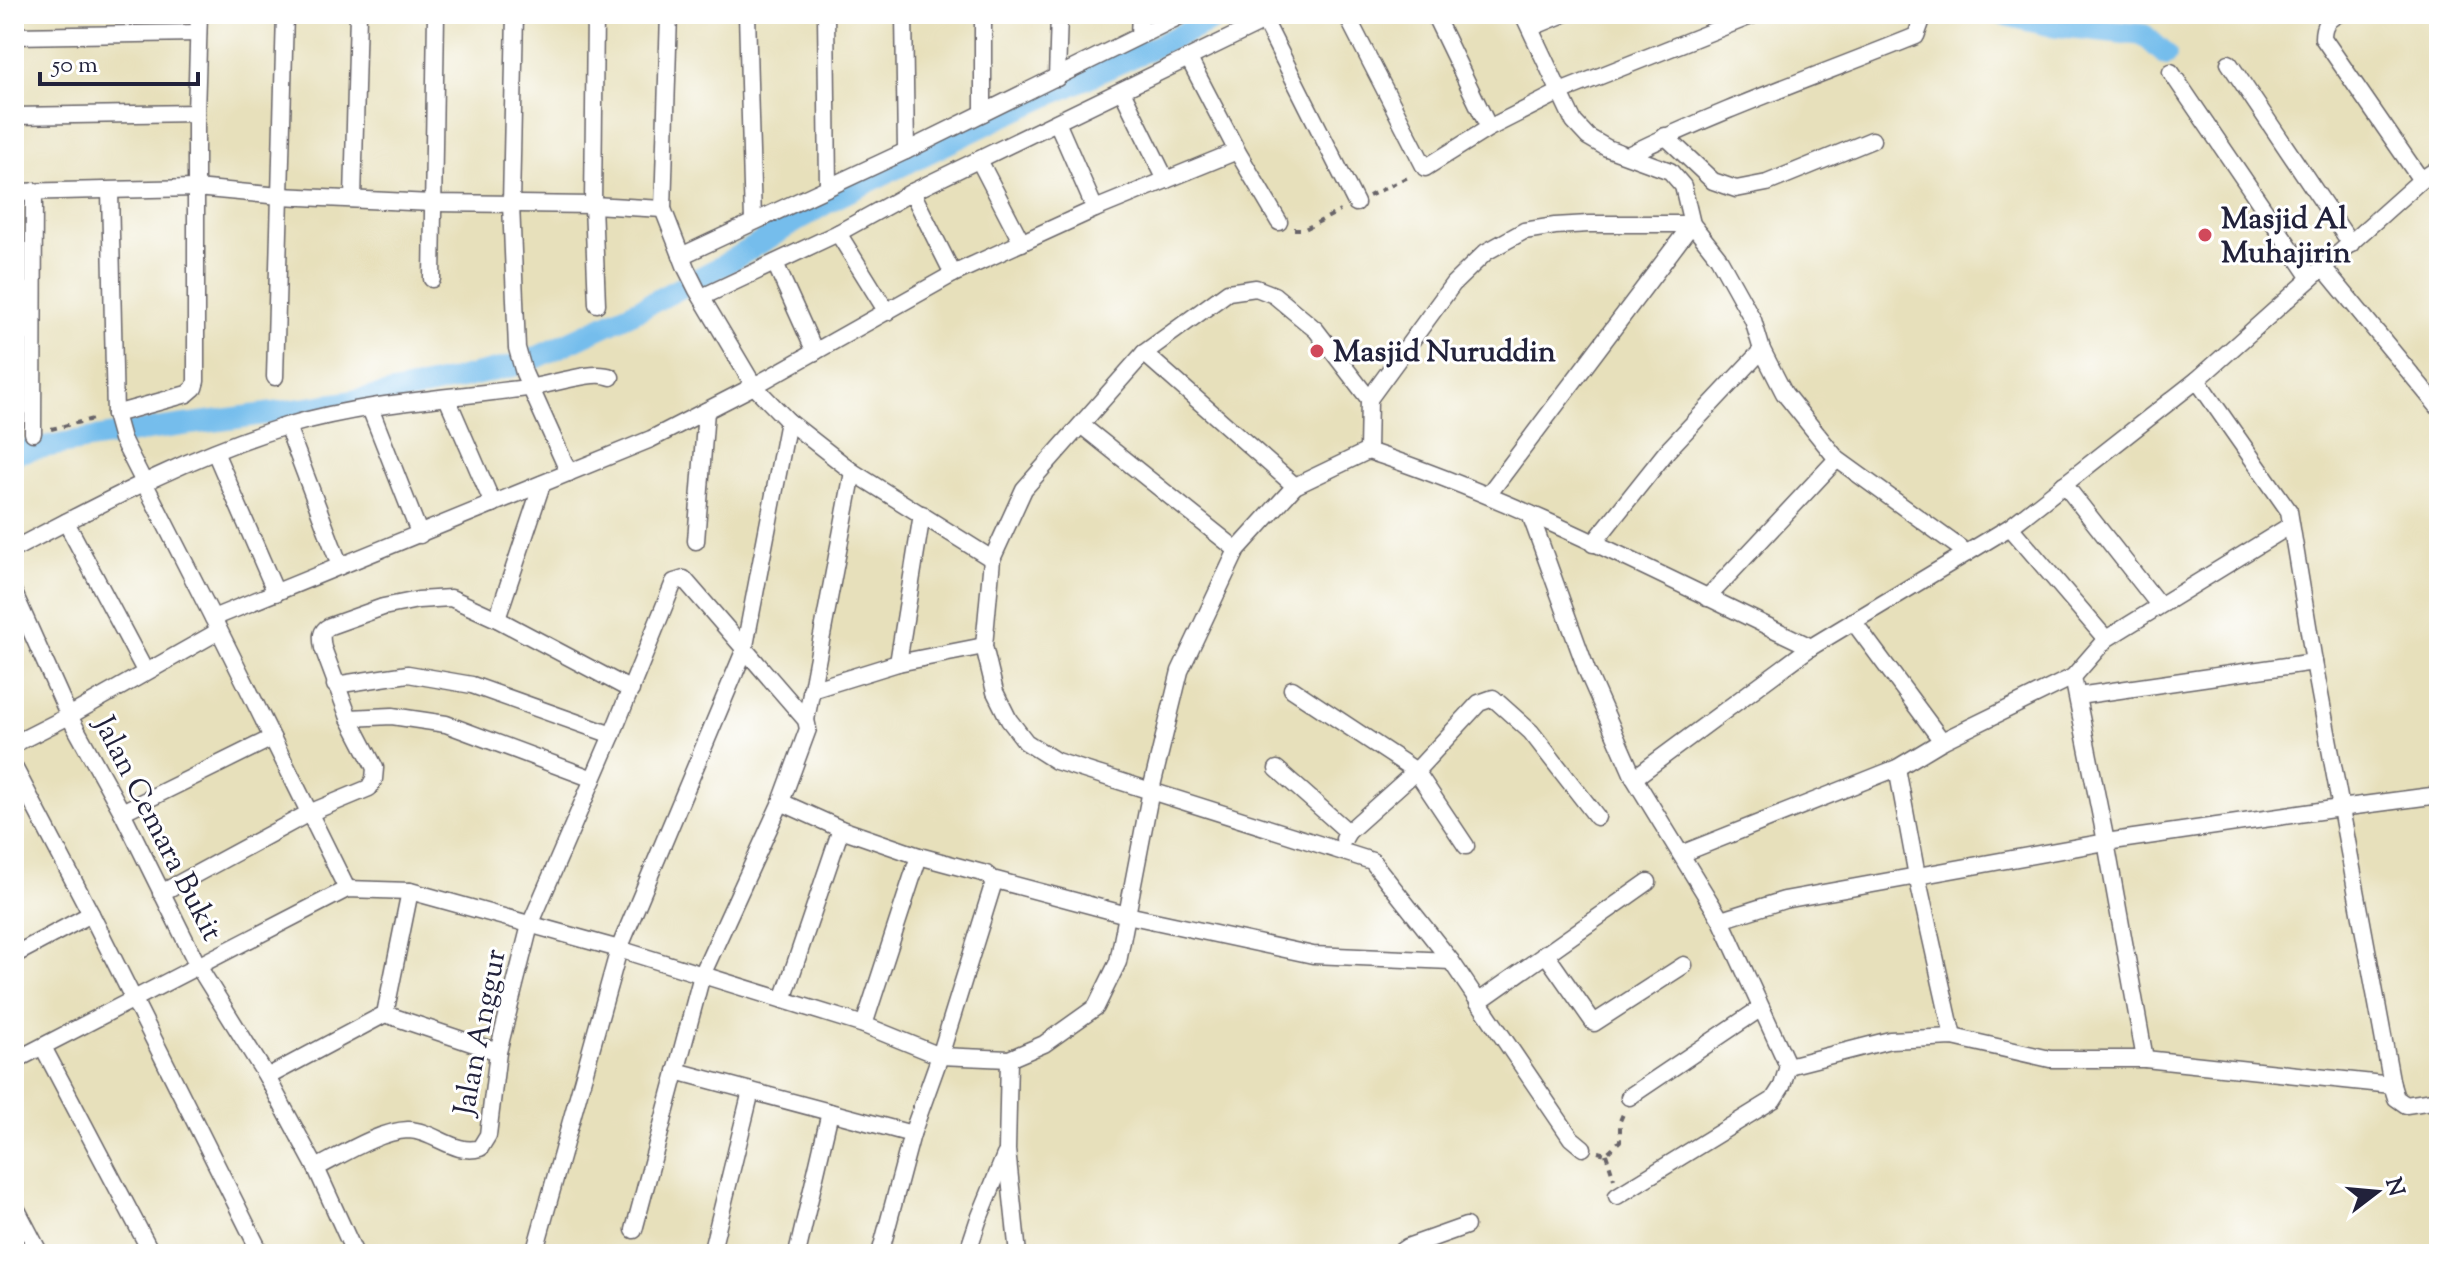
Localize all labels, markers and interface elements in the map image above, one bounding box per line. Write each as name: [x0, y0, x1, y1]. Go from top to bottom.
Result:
scale bar: [40, 36, 198, 86]
text: 50 m: [50, 49, 98, 83]
place label: Masjid Al Muhajirin: [2221, 199, 2351, 276]
marker: Masjid Al Muhajirin: [2196, 226, 2214, 244]
place label: Masjid Nuruddin: [1333, 332, 1556, 375]
marker: Masjid Nuruddin: [1308, 342, 1326, 360]
street label: Jalan Cemara Bukit: [81, 708, 232, 949]
street label: Jalan Anggur: [444, 946, 519, 1121]
north arrow: [2337, 1152, 2417, 1232]
text: N: [2376, 1174, 2411, 1201]

